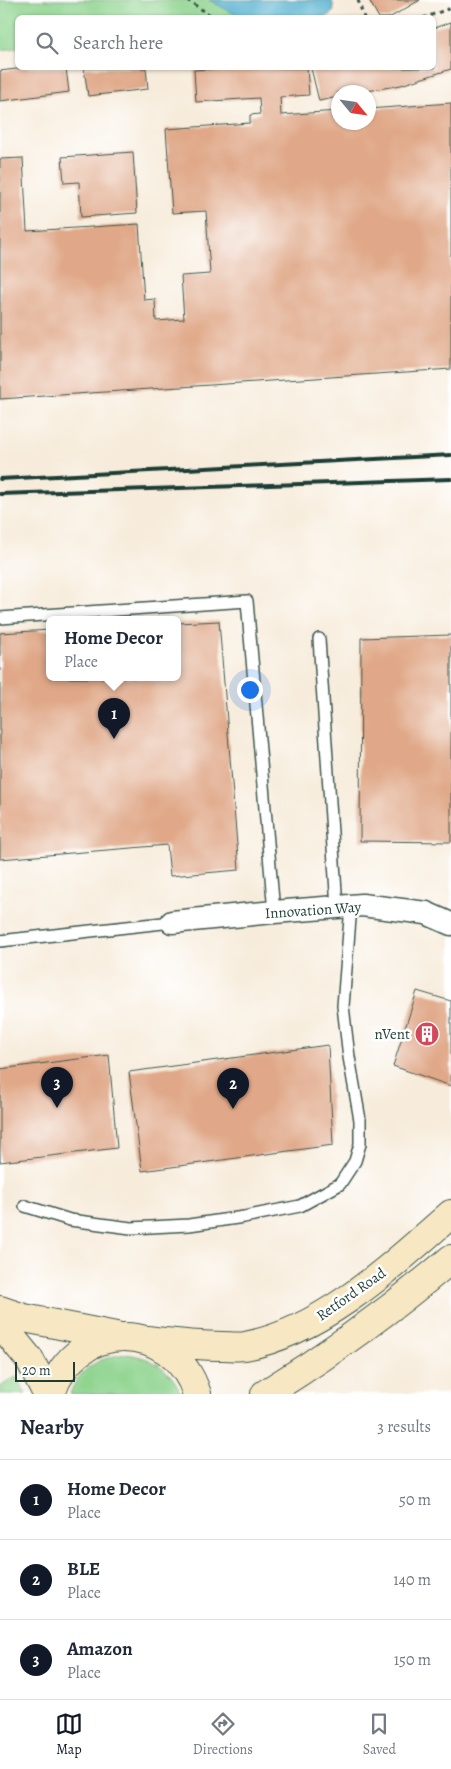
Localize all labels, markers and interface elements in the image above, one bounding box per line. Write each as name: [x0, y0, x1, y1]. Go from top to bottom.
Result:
search box: [15, 15, 436, 70]
icon: search: [33, 29, 61, 57]
text: Search here: [73, 30, 163, 56]
north arrow: [331, 85, 376, 130]
popup: [46, 616, 181, 681]
text: Home Decor: [64, 625, 163, 651]
text: Place: [64, 651, 98, 673]
your location: [237, 677, 263, 703]
pin: 1: [98, 698, 130, 739]
street label: Innovation Way: [264, 897, 362, 923]
building icon: nVent: [414, 1021, 440, 1047]
place label: nVent: [374, 1024, 410, 1044]
pin: 3: [41, 1067, 73, 1108]
pin: 2: [217, 1068, 249, 1109]
street label: Retford Road: [312, 1262, 390, 1325]
scale bar: [15, 1359, 75, 1382]
text: 20 m: [22, 1361, 51, 1380]
text: Nearby: [20, 1413, 83, 1441]
text: 3 results: [377, 1416, 431, 1438]
text: Home Decor: [67, 1476, 166, 1502]
text: 1: [33, 1489, 39, 1511]
text: 50 m: [399, 1489, 431, 1511]
text: Place: [67, 1502, 101, 1524]
text: BLE: [67, 1556, 100, 1582]
text: 2: [32, 1569, 40, 1591]
text: 140 m: [393, 1569, 431, 1591]
text: Place: [67, 1582, 101, 1604]
text: Amazon: [67, 1636, 133, 1662]
text: 3: [33, 1649, 39, 1671]
text: 150 m: [394, 1649, 431, 1671]
text: Place: [67, 1662, 101, 1684]
tab: Map: [55, 1710, 83, 1759]
tab: Directions: [193, 1710, 253, 1759]
tab: Saved: [363, 1710, 396, 1759]

